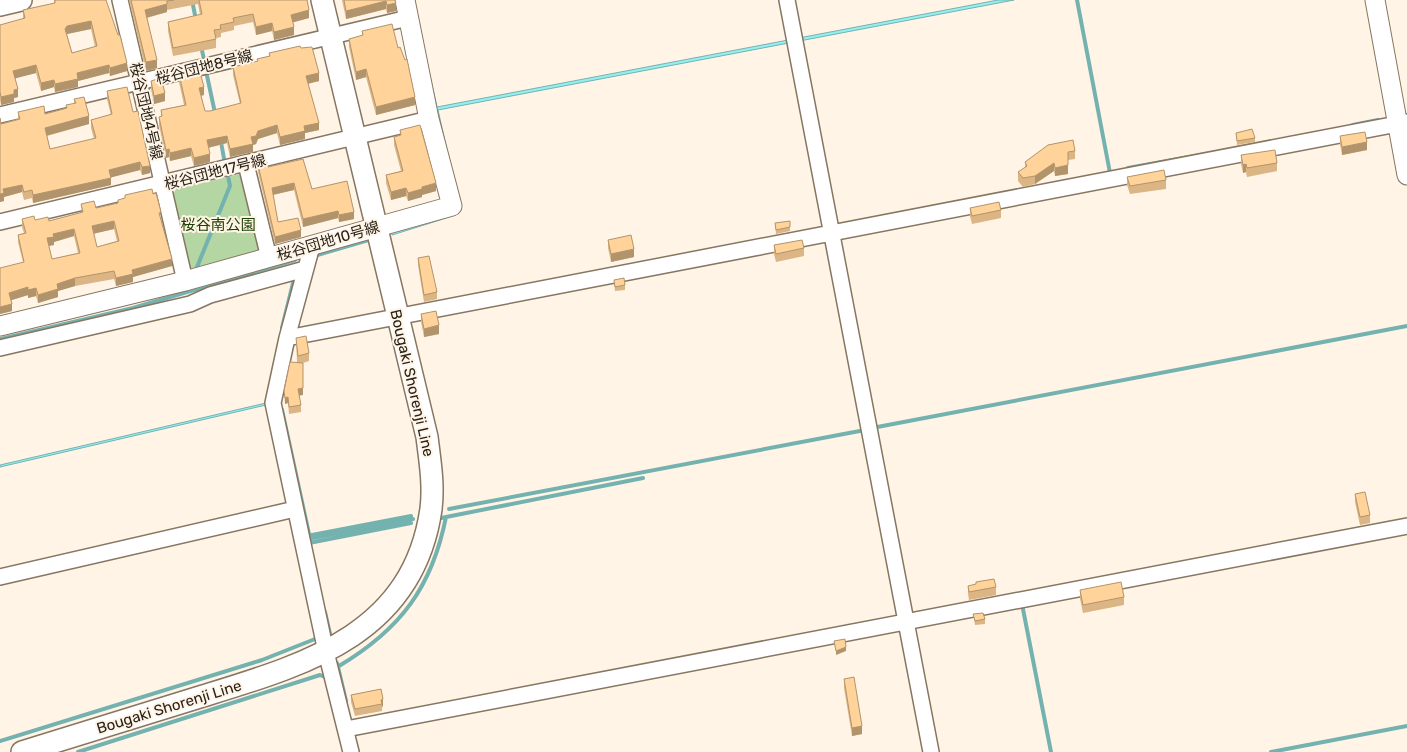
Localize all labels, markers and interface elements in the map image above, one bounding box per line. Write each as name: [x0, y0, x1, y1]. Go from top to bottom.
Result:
street label: 桜谷団地8号線: [154, 46, 254, 88]
street label: 桜谷団地4号線: [126, 61, 166, 161]
street label: 桜谷団地17号線: [162, 151, 268, 193]
park label: 桜谷南公園: [180, 216, 256, 234]
street label: 桜谷団地10号線: [275, 218, 381, 264]
street label: Bougaki Shorenji Line: [386, 308, 438, 458]
street label: Bougaki Shorenji Line: [94, 676, 244, 738]

